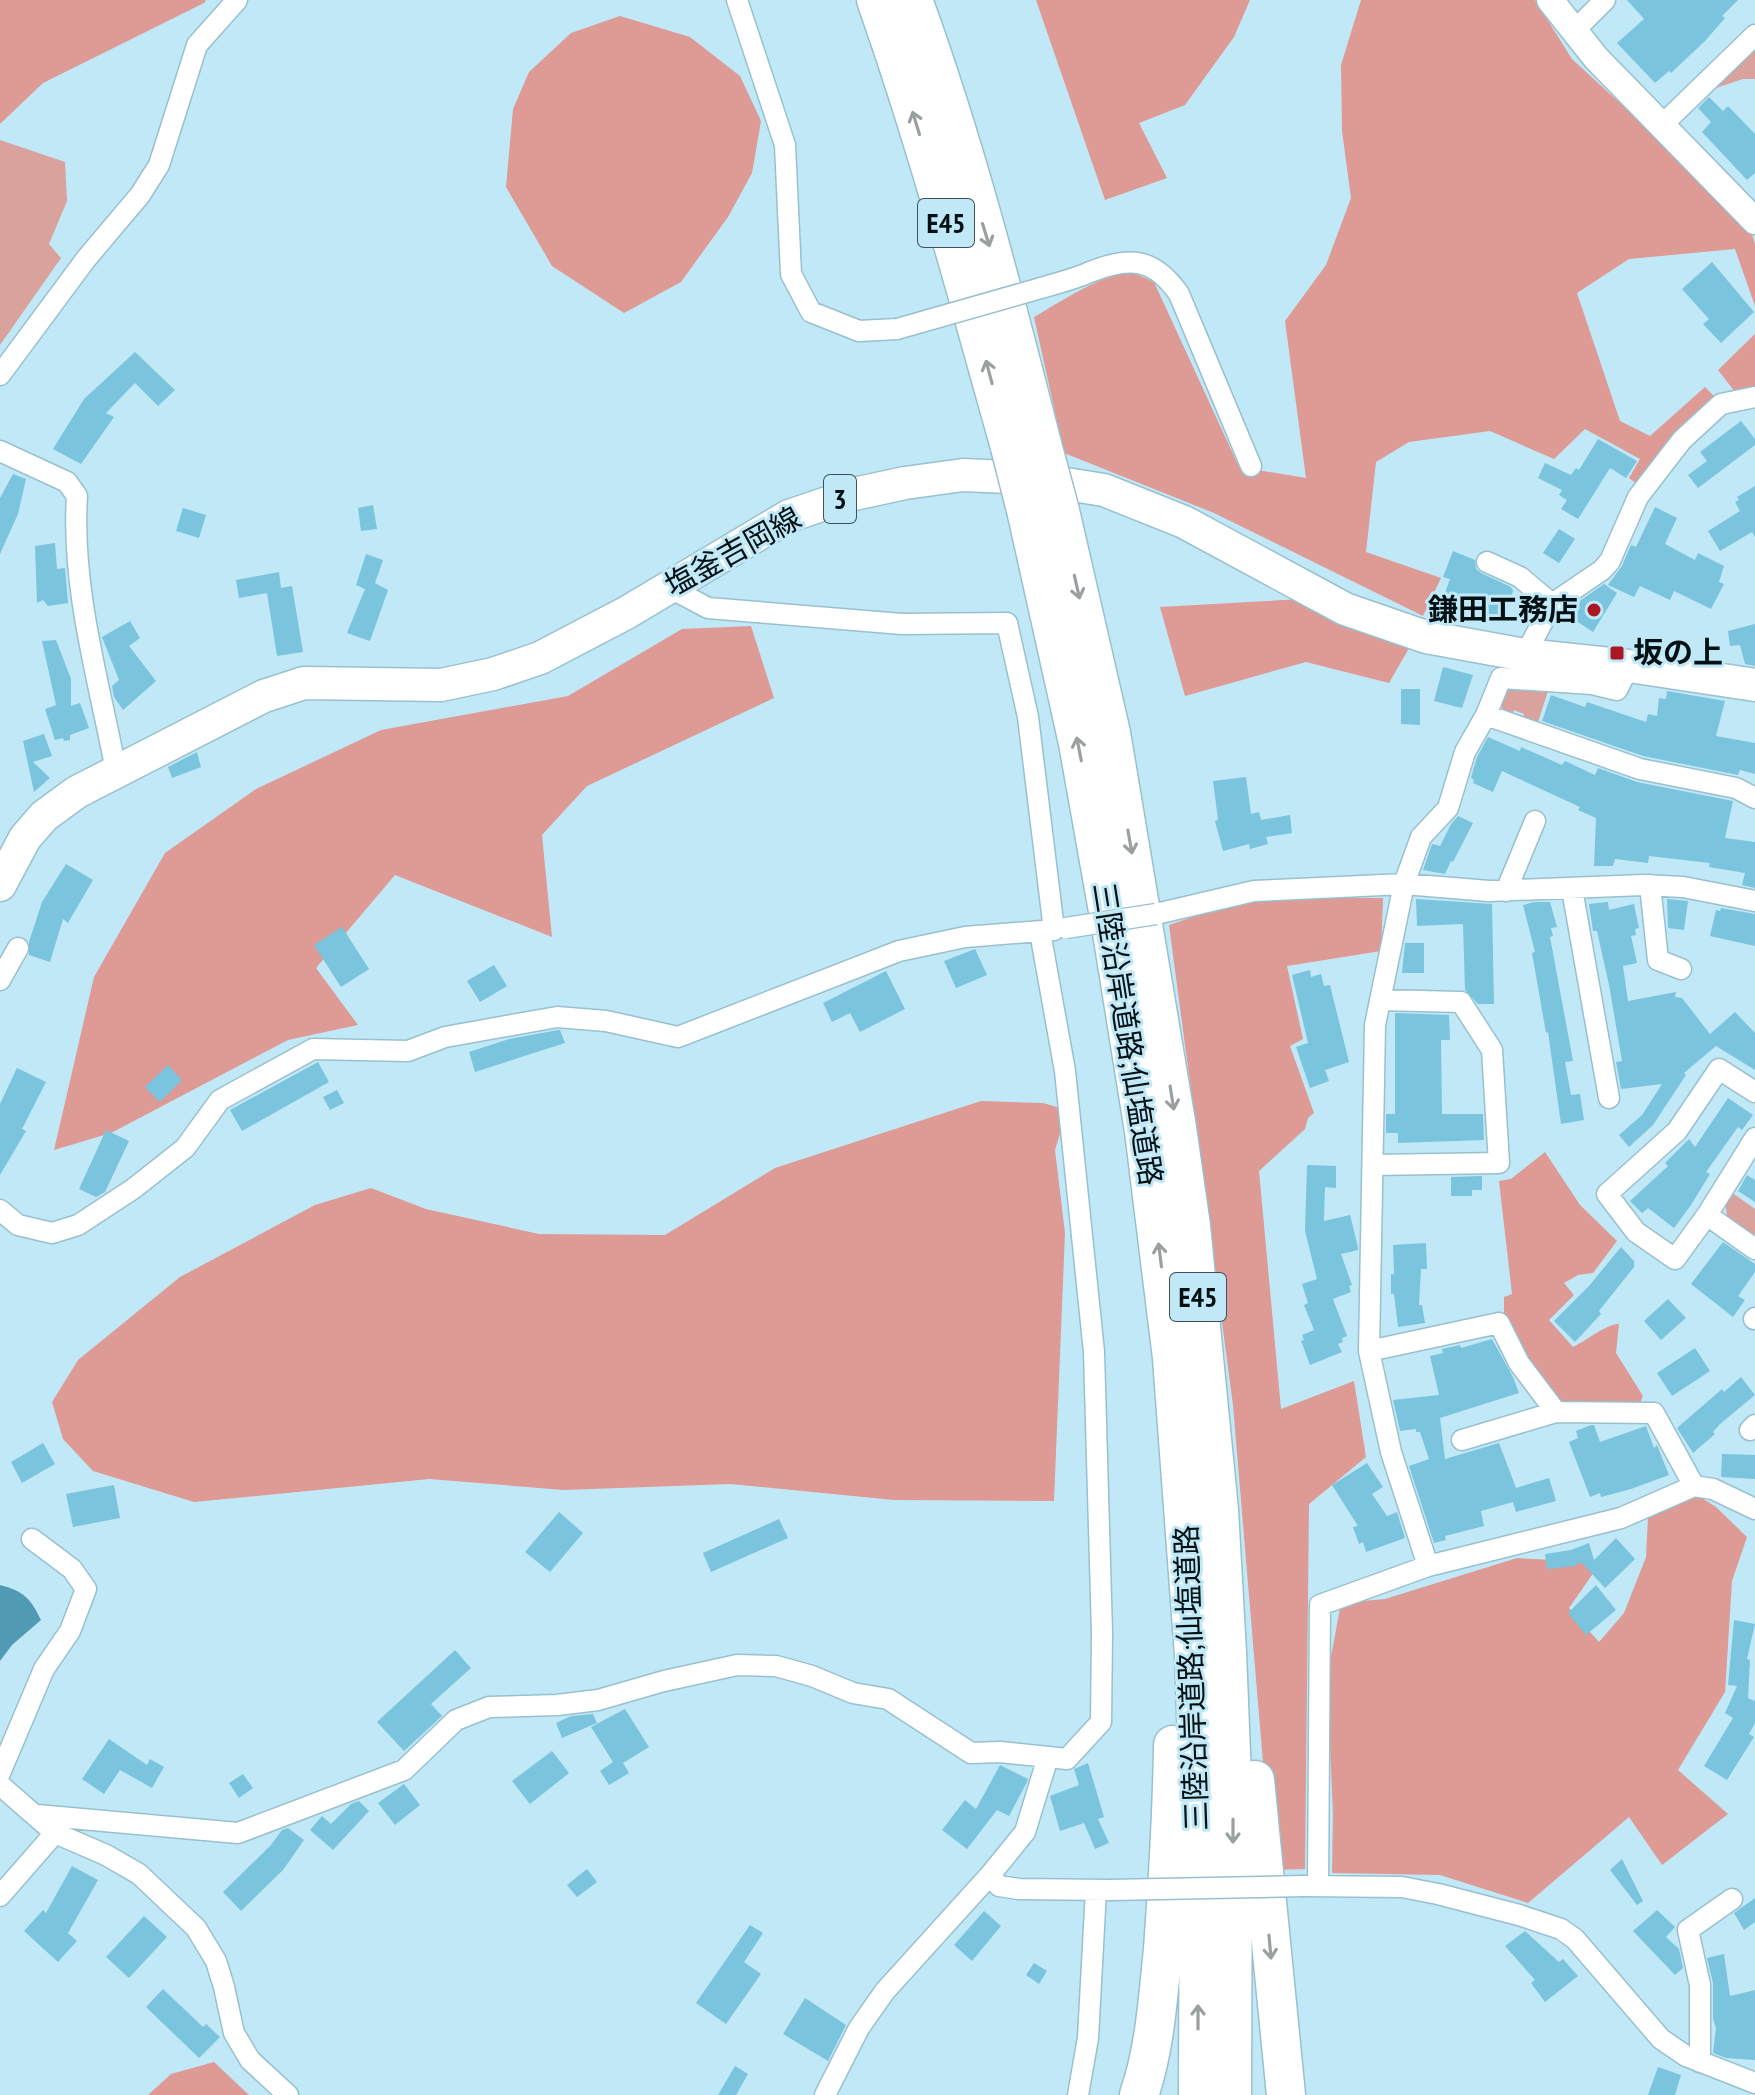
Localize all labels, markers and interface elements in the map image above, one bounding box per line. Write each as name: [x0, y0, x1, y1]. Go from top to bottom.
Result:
one-way arrow: [908, 110, 923, 136]
road number: E45: [918, 199, 974, 247]
one-way arrow: [979, 221, 994, 247]
one-way arrow: [980, 360, 995, 386]
road number: 3: [824, 475, 856, 523]
street label: 塩釜吉岡線: [657, 497, 807, 604]
one-way arrow: [1070, 574, 1085, 600]
place label: 鎌田工務店: [1428, 589, 1578, 628]
marker: 鎌田工務店: [1585, 601, 1603, 619]
place label: 坂の上: [1633, 632, 1723, 671]
marker: 坂の上: [1608, 644, 1626, 662]
one-way arrow: [1071, 737, 1086, 762]
one-way arrow: [1123, 829, 1138, 854]
street label: 三陸沿岸道路;仙塩道路: [1085, 879, 1172, 1188]
one-way arrow: [1166, 1085, 1181, 1110]
one-way arrow: [1152, 1242, 1167, 1269]
road number: E45: [1170, 1273, 1226, 1321]
street label: 三陸沿岸道路;仙塩道路: [1166, 1524, 1215, 1832]
one-way arrow: [1225, 1817, 1241, 1844]
one-way arrow: [1263, 1933, 1278, 1960]
one-way arrow: [1190, 2004, 1206, 2031]

